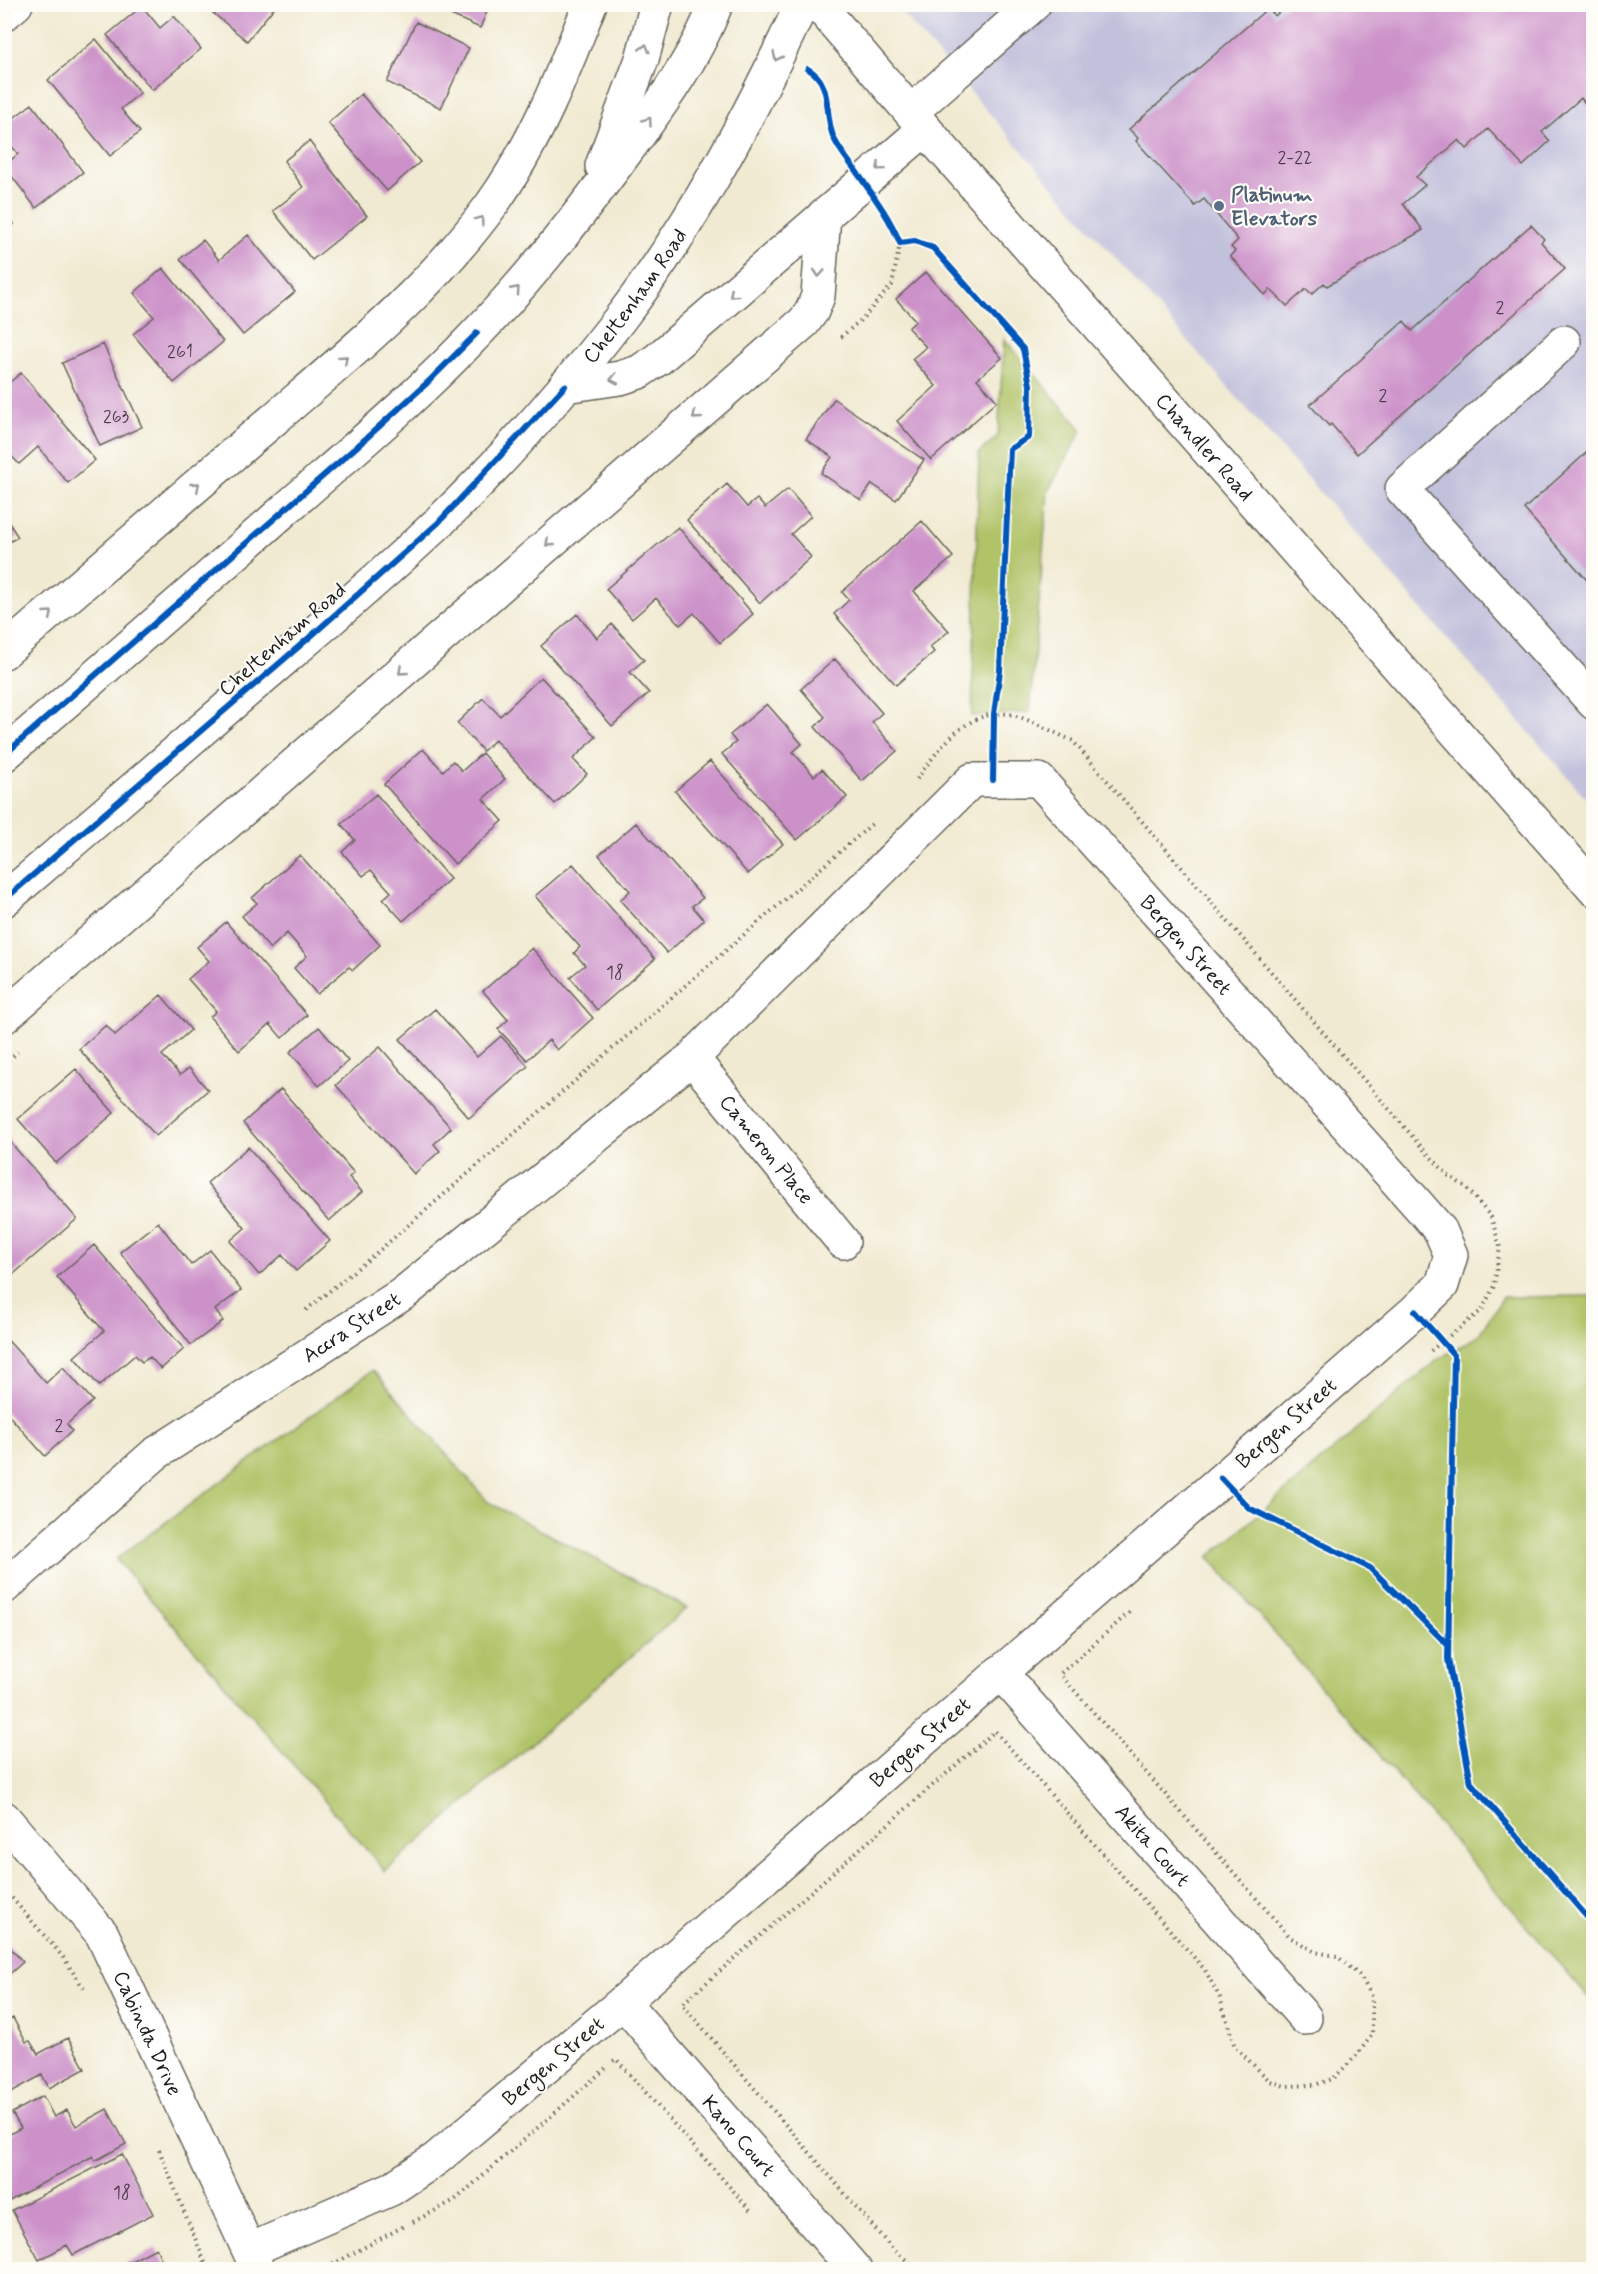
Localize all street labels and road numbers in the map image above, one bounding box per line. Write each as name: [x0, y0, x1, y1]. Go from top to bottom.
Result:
street label: Cheltenham Road: [577, 223, 694, 370]
street label: Chandler Road: [1149, 387, 1259, 508]
street label: Cheltenham Road: [213, 577, 352, 703]
street label: Bergen Street: [1133, 889, 1238, 1002]
street label: Cameron Place: [713, 1089, 820, 1211]
street label: Accra Street: [297, 1286, 406, 1370]
street label: Bergen Street: [1230, 1372, 1344, 1476]
street label: Bergen Street: [864, 1691, 978, 1795]
street label: Akita Court: [1108, 1799, 1196, 1893]
street label: Cabinda Drive: [106, 1966, 188, 2100]
street label: Bergen Street: [497, 2011, 611, 2114]
street label: Kano Court: [695, 2090, 781, 2183]

